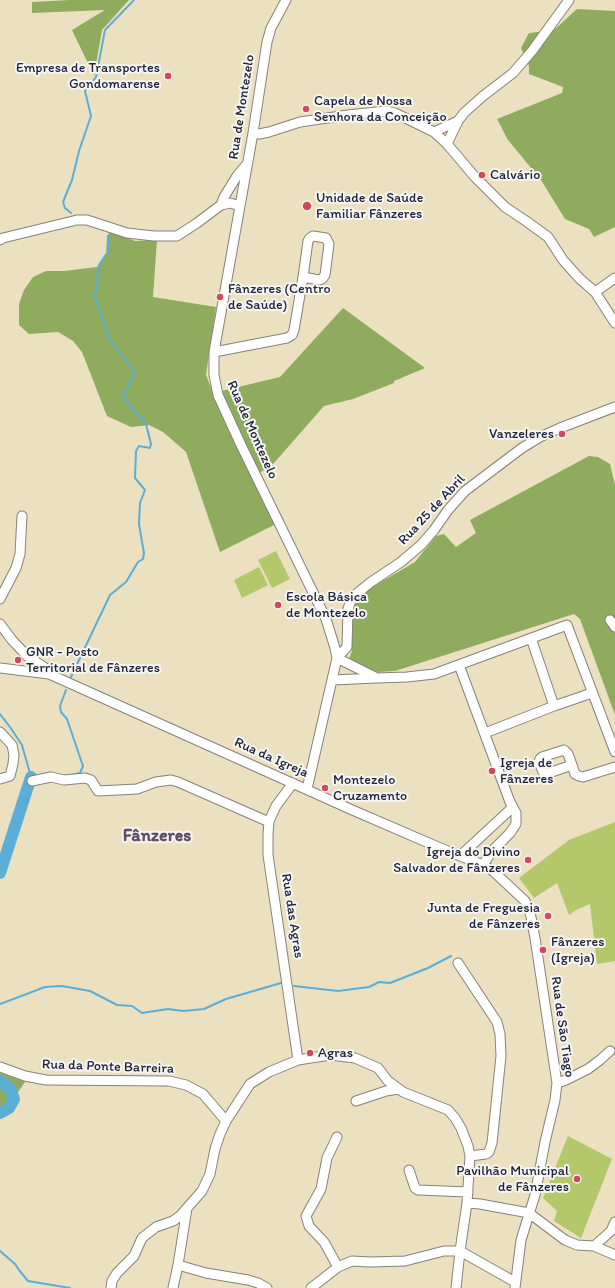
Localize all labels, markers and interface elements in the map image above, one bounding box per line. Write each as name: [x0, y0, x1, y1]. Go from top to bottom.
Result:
street label: Rua de Montezelo: [225, 53, 259, 161]
place label: Empresa de Transportes Gondomarense: [16, 60, 160, 92]
marker: Empresa de Transportes Gondomarense: [163, 71, 173, 81]
place label: Capela de Nossa Senhora da Conceição: [314, 93, 447, 126]
marker: Capela de Nossa Senhora da Conceição: [301, 104, 311, 114]
place label: Calvário: [490, 167, 540, 183]
marker: Calvário: [477, 170, 487, 180]
place label: Unidade de Saúde Familiar Fânzeres: [316, 190, 423, 222]
marker: Unidade de Saúde Familiar Fânzeres: [301, 200, 313, 212]
place label: Fânzeres (Centro de Saúde): [228, 281, 331, 314]
marker: Fânzeres (Centro de Saúde): [215, 292, 225, 302]
street label: Rua de Montezelo: [223, 378, 281, 482]
place label: Vanzeleres: [489, 426, 554, 442]
marker: Vanzeleres: [557, 429, 567, 439]
street label: Rua 25 de Abril: [395, 471, 469, 549]
place label: Escola Básica de Montezelo: [286, 589, 367, 622]
marker: Escola Básica de Montezelo: [273, 600, 283, 610]
place label: GNR - Posto Territorial de Fânzeres: [26, 644, 160, 676]
marker: GNR - Posto Territorial de Fânzeres: [13, 655, 23, 665]
street label: Rua da Igreja: [231, 734, 311, 782]
place label: Igreja de Fânzeres: [500, 755, 553, 788]
marker: Igreja de Fânzeres: [487, 766, 497, 776]
place label: Montezelo Cruzamento: [333, 772, 407, 804]
marker: Montezelo Cruzamento: [320, 783, 330, 793]
district label: Fânzeres: [123, 825, 191, 847]
place label: Igreja do Divino Salvador de Fânzeres: [393, 844, 520, 876]
marker: Igreja do Divino Salvador de Fânzeres: [523, 855, 533, 865]
street label: Rua das Agras: [277, 872, 307, 960]
place label: Junta de Freguesia de Fânzeres: [427, 900, 540, 932]
marker: Junta de Freguesia de Fânzeres: [543, 911, 553, 921]
place label: Fânzeres (Igreja): [551, 934, 604, 966]
marker: Fânzeres (Igreja): [538, 945, 548, 955]
street label: Rua de São Tiago: [547, 975, 577, 1079]
place label: Agras: [318, 1045, 353, 1061]
marker: Agras: [305, 1048, 315, 1058]
street label: Rua da Ponte Barreira: [42, 1056, 174, 1078]
place label: Pavilhão Municipal de Fânzeres: [456, 1163, 569, 1196]
marker: Pavilhão Municipal de Fânzeres: [572, 1174, 582, 1184]

